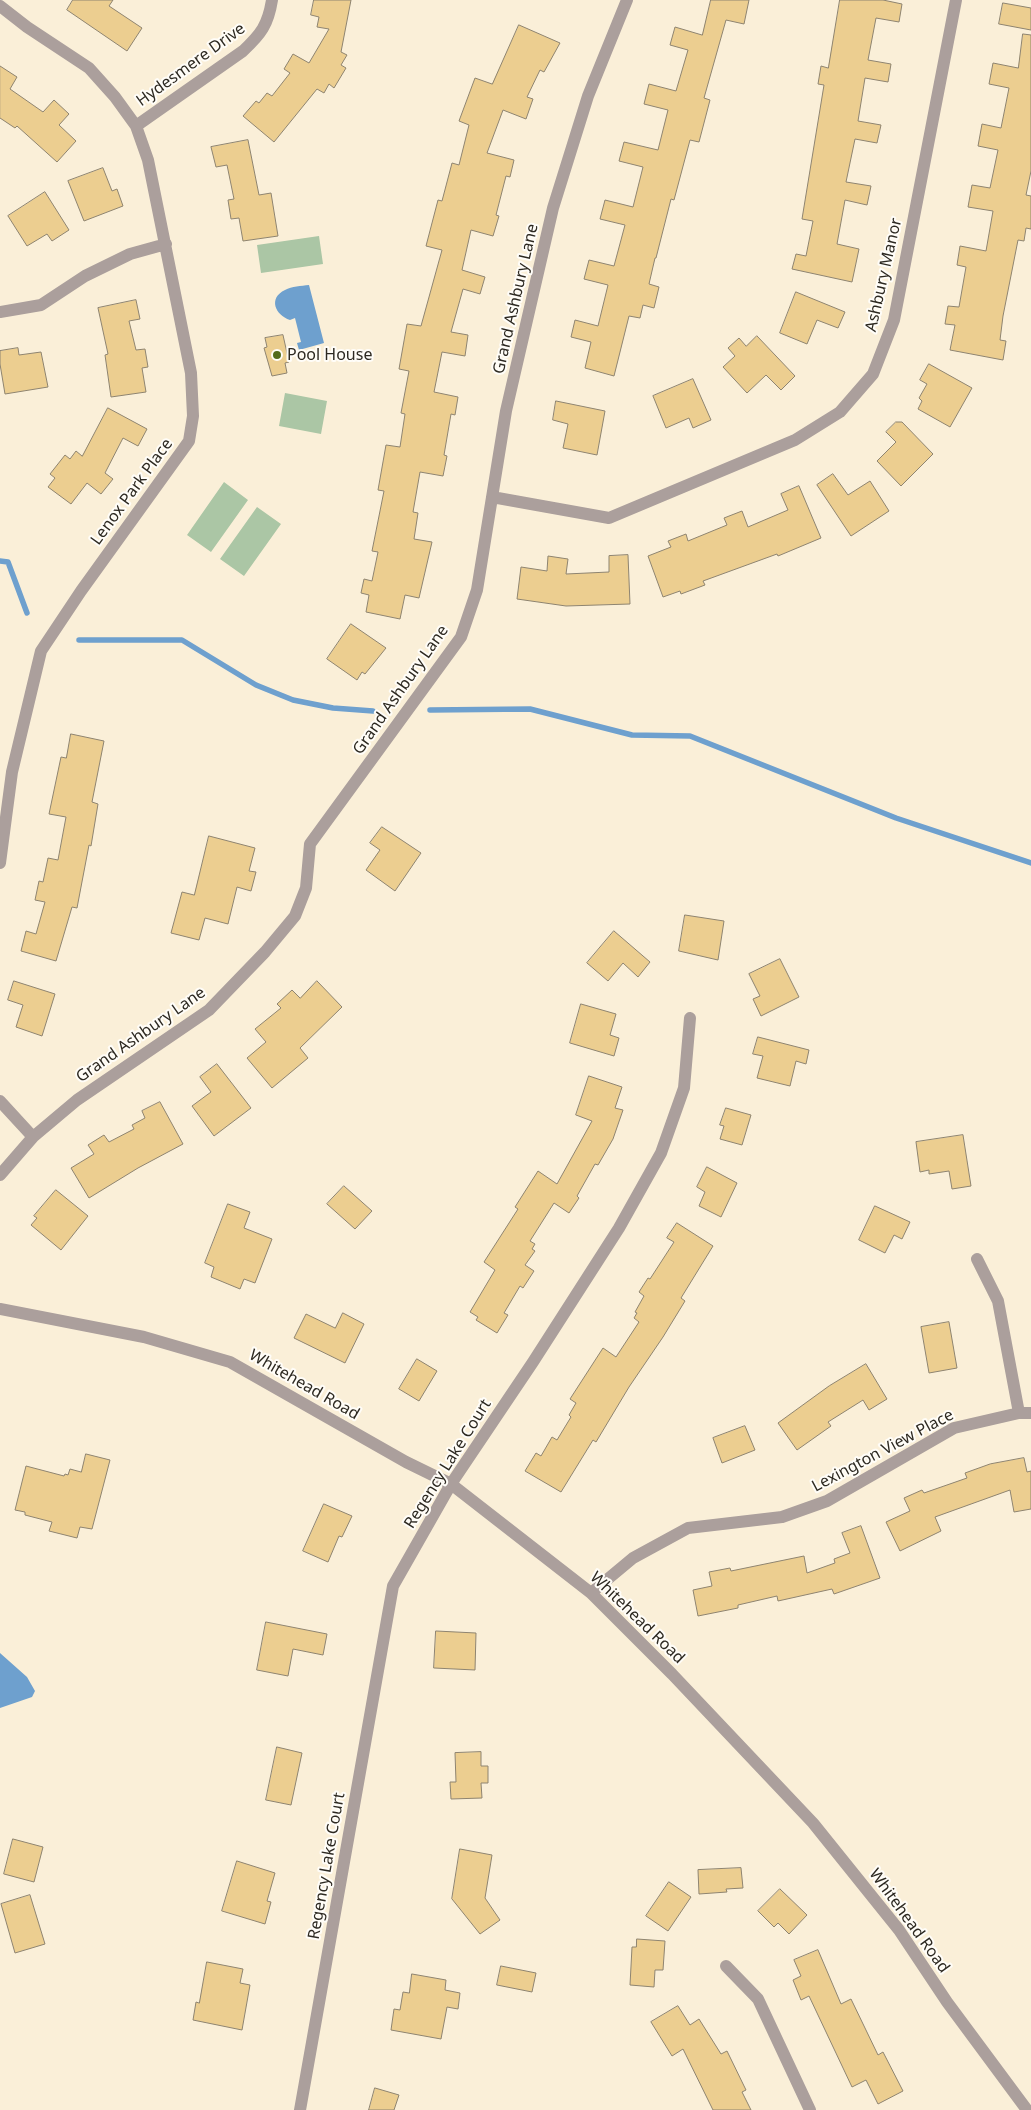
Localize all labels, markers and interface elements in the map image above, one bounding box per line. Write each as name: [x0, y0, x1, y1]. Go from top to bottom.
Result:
street label: Hydesmere Drive: [133, 19, 249, 111]
street label: Ashbury Manor: [862, 216, 906, 334]
street label: Grand Ashbury Lane: [489, 222, 543, 376]
place label: Pool House: [287, 345, 372, 365]
marker: Pool House: [271, 349, 283, 361]
street label: Lenox Park Place: [87, 435, 177, 549]
street label: Grand Ashbury Lane: [349, 622, 453, 758]
street label: Grand Ashbury Lane: [73, 983, 209, 1087]
street label: Whitehead Road: [245, 1346, 363, 1424]
street label: Regency Lake Court: [400, 1396, 496, 1532]
street label: Lexington View Place: [809, 1406, 957, 1496]
street label: Whitehead Road: [586, 1568, 688, 1668]
street label: Regency Lake Court: [305, 1791, 349, 1941]
street label: Whitehead Road: [865, 1865, 953, 1977]

